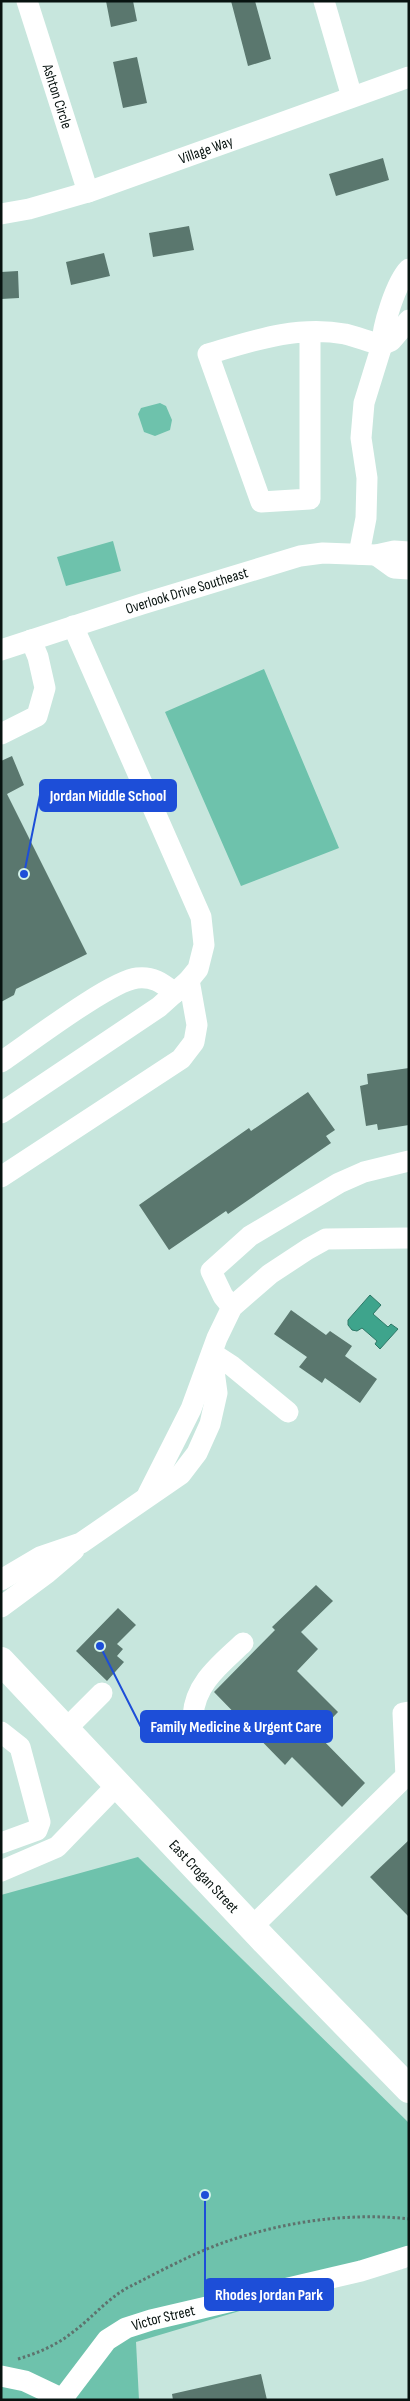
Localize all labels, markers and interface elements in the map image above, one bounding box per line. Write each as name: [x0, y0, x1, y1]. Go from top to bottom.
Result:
street label: Ashton Circle: [38, 61, 77, 131]
street label: Village Way: [176, 131, 236, 168]
street label: Overlook Drive Southeast: [123, 563, 251, 618]
callout: Jordan Middle School: [40, 780, 176, 811]
text: Jordan Middle School: [49, 787, 166, 806]
callout: Family Medicine & Urgent Care: [141, 1711, 332, 1742]
text: Family Medicine & Urgent Care: [150, 1718, 322, 1737]
street label: East Crogan Street: [165, 1836, 243, 1917]
callout: Rhodes Jordan Park: [205, 2279, 333, 2310]
text: Rhodes Jordan Park: [215, 2286, 323, 2305]
street label: Victor Street: [129, 2300, 197, 2335]

